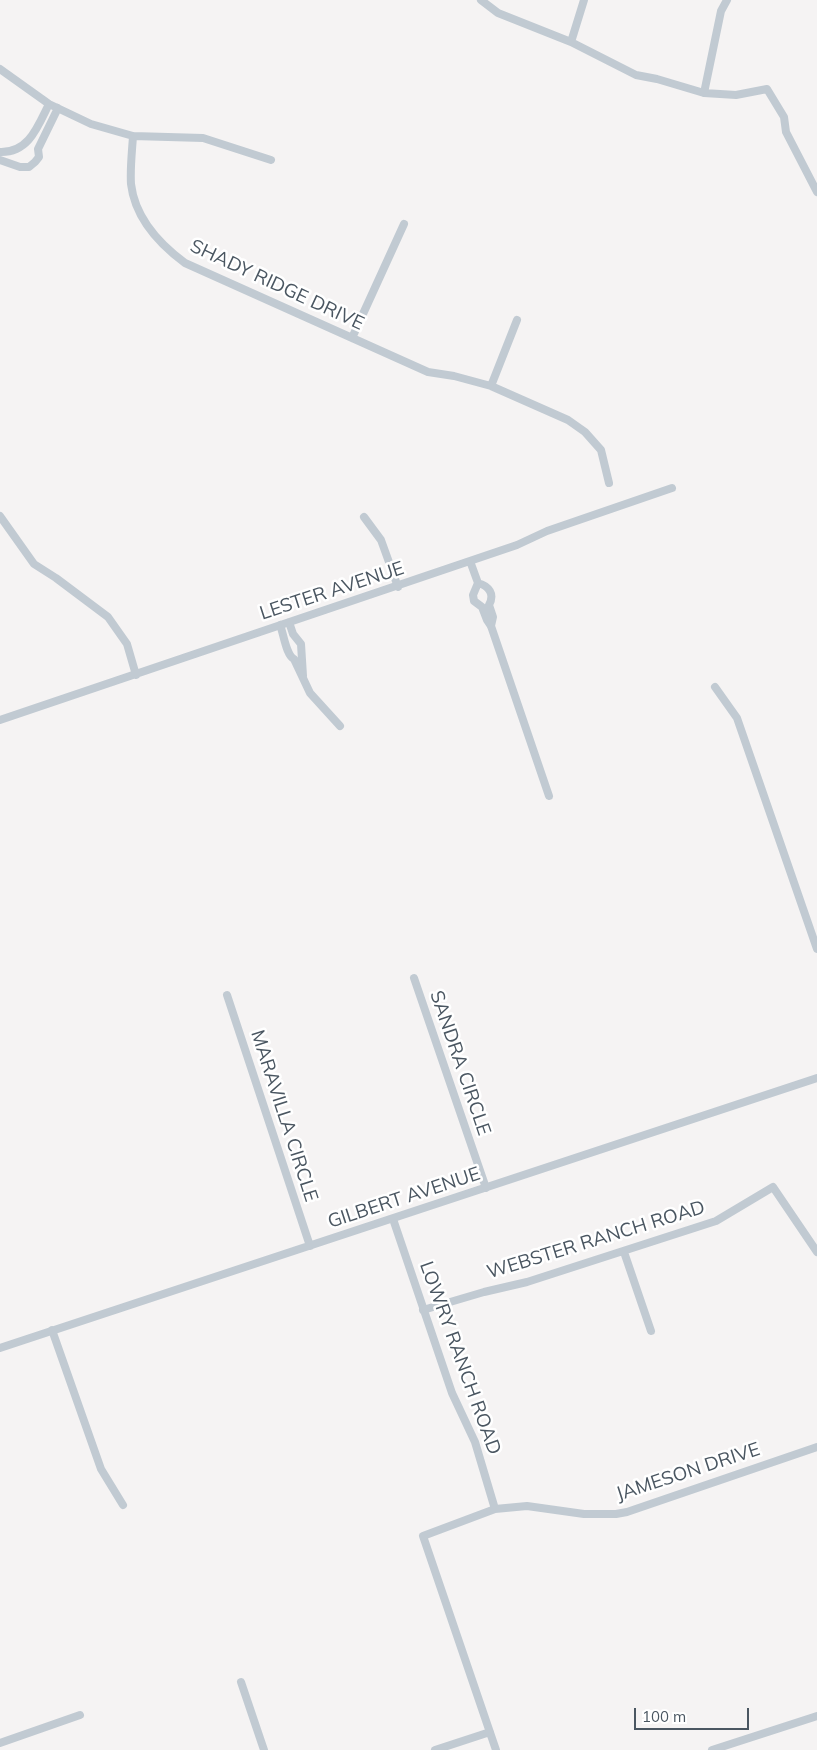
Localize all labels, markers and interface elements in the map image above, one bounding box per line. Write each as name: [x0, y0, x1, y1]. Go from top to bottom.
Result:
street label: SHADY RIDGE DRIVE: [186, 235, 368, 335]
street label: LESTER AVENUE: [257, 557, 407, 625]
street label: SANDRA CIRCLE: [425, 988, 495, 1138]
street label: MARAVILLA CIRCLE: [245, 1027, 323, 1205]
street label: GILBERT AVENUE: [325, 1163, 483, 1233]
street label: WEBSTER RANCH ROAD: [484, 1196, 708, 1284]
street label: LOWRY RANCH ROAD: [414, 1258, 506, 1458]
street label: JAMESON DRIVE: [613, 1438, 763, 1506]
scale bar: [637, 1698, 752, 1730]
text: 100 m: [642, 1707, 686, 1726]

